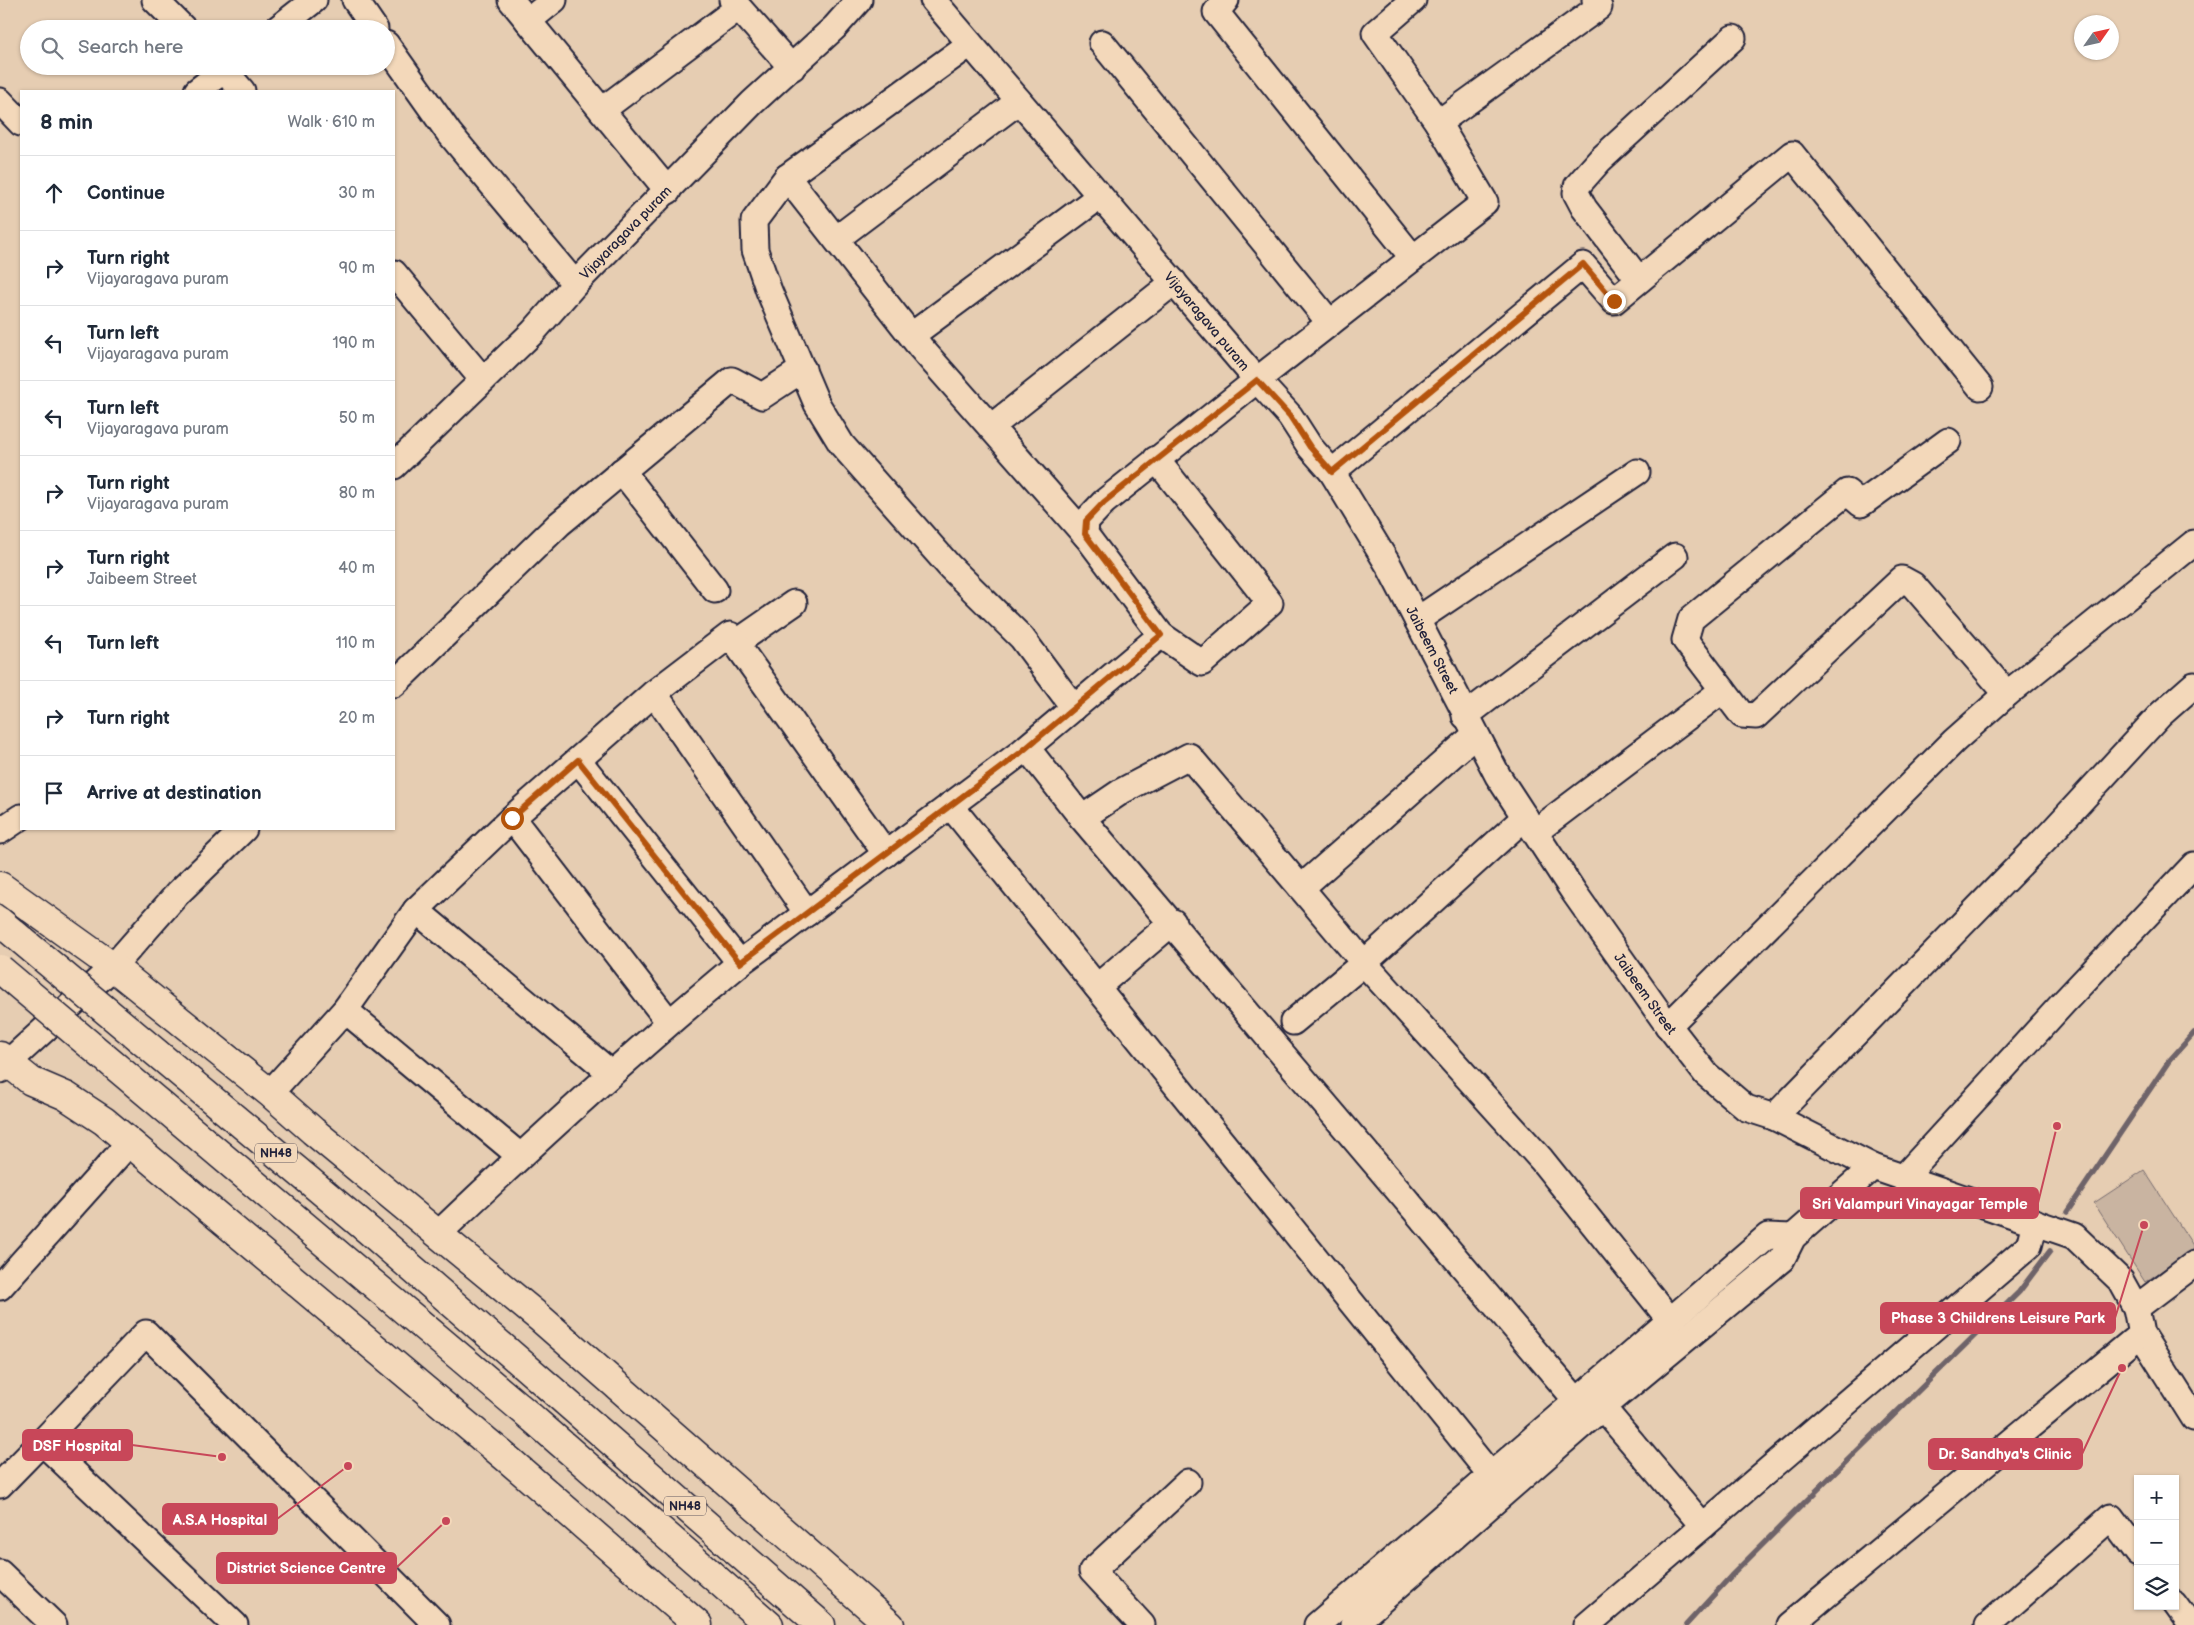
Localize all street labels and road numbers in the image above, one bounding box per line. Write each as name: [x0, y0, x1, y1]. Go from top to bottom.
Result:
street label: Vijayaragava puram: [576, 182, 675, 283]
street label: Vijayaragava puram: [1160, 268, 1253, 374]
street label: Jaibeem Street: [1402, 603, 1462, 697]
street label: Jaibeem Street: [1610, 950, 1680, 1039]
road number: NH48: [255, 1144, 297, 1162]
road number: NH48: [664, 1496, 706, 1515]

